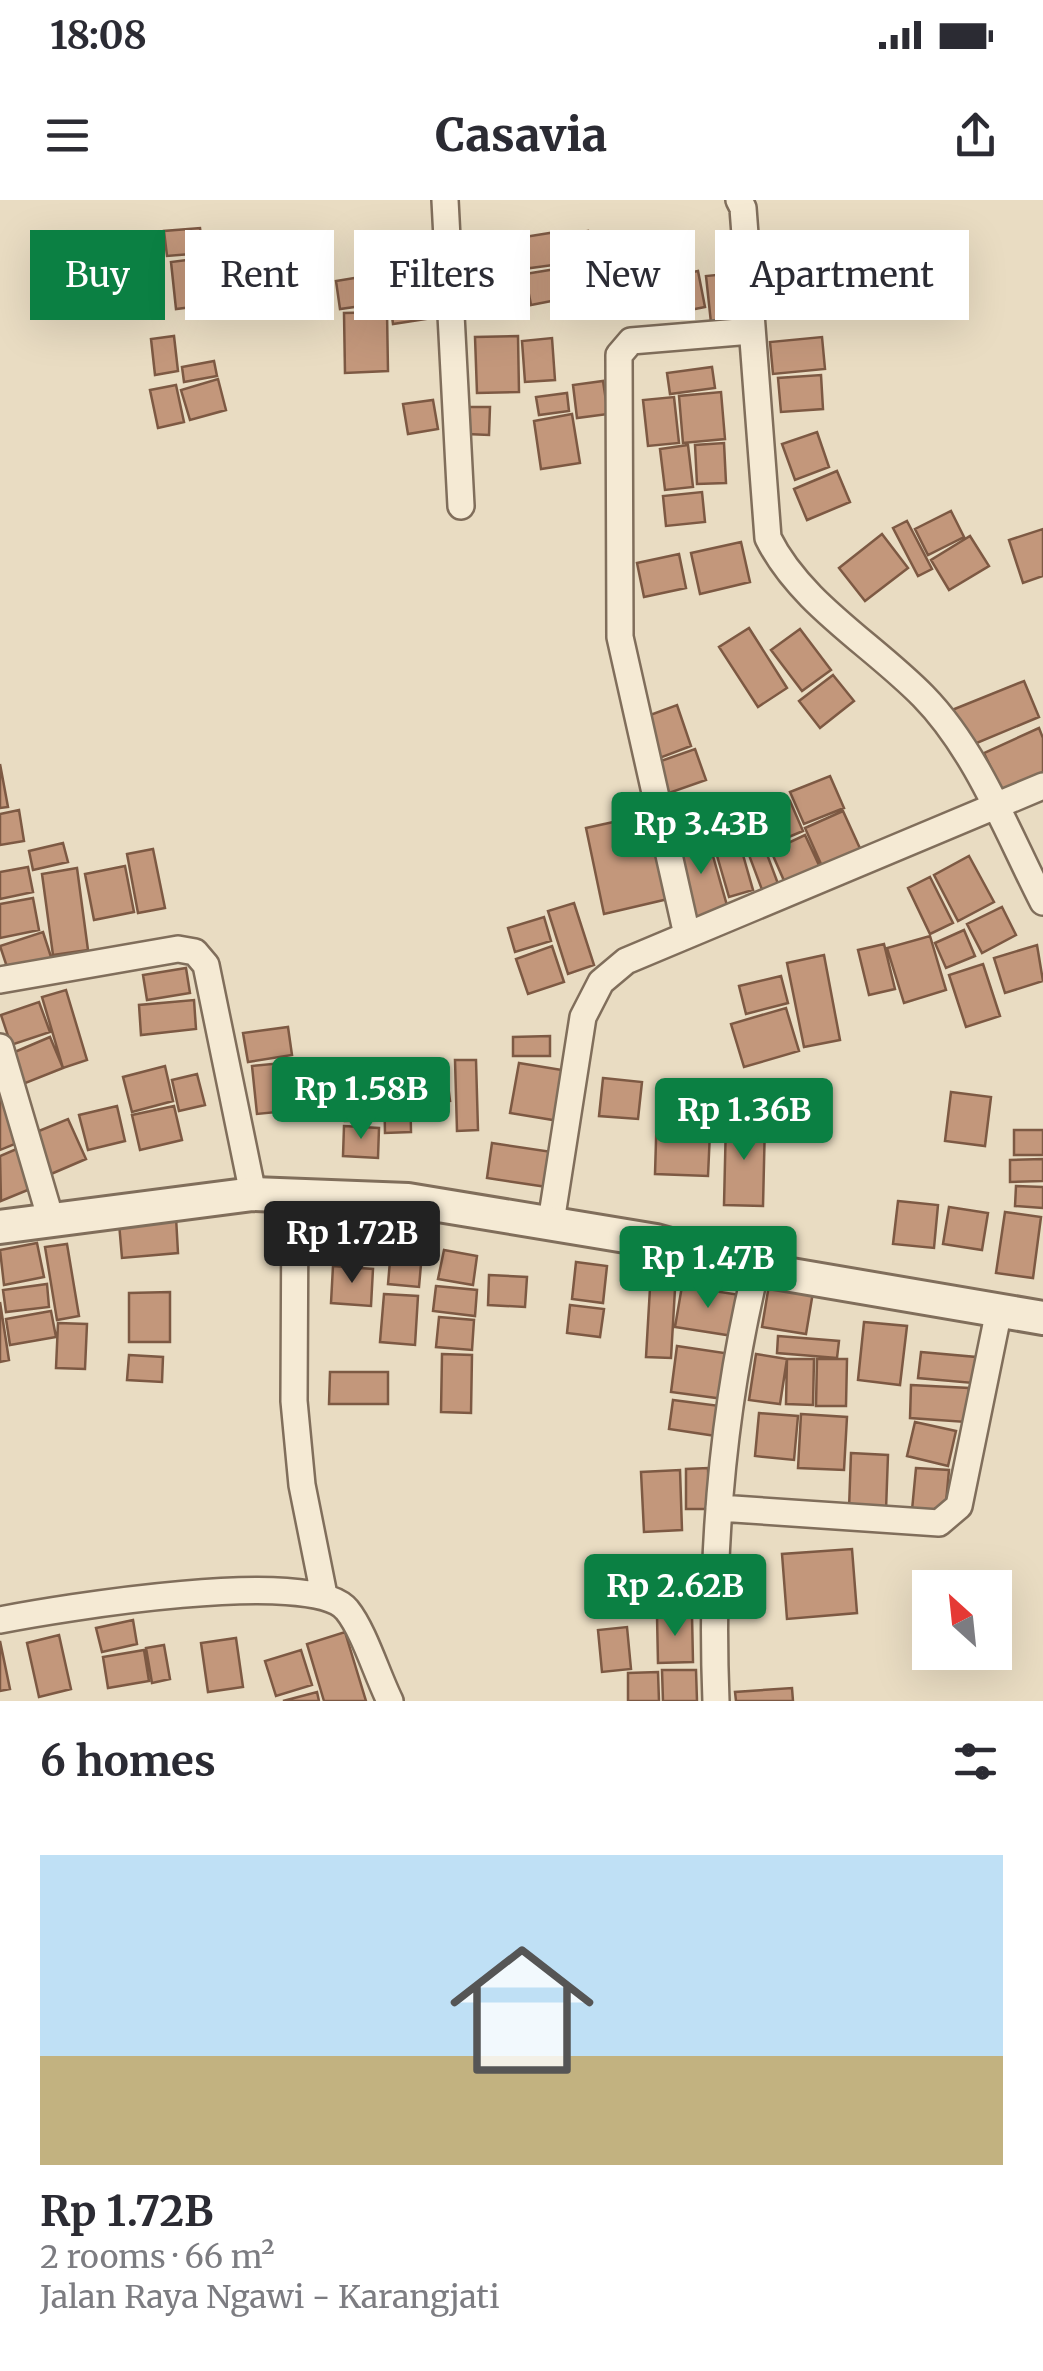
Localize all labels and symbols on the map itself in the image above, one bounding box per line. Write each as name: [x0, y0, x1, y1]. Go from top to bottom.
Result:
pin: Rp 3.43B: [598, 792, 804, 877]
pin: Rp 1.58B: [258, 1057, 464, 1142]
pin: Rp 1.36B: [641, 1078, 847, 1163]
pin: Rp 1.72B: [249, 1201, 455, 1286]
pin: Rp 1.47B: [605, 1226, 811, 1311]
pin: Rp 2.62B: [572, 1554, 778, 1639]
north arrow: [912, 1570, 1012, 1670]

